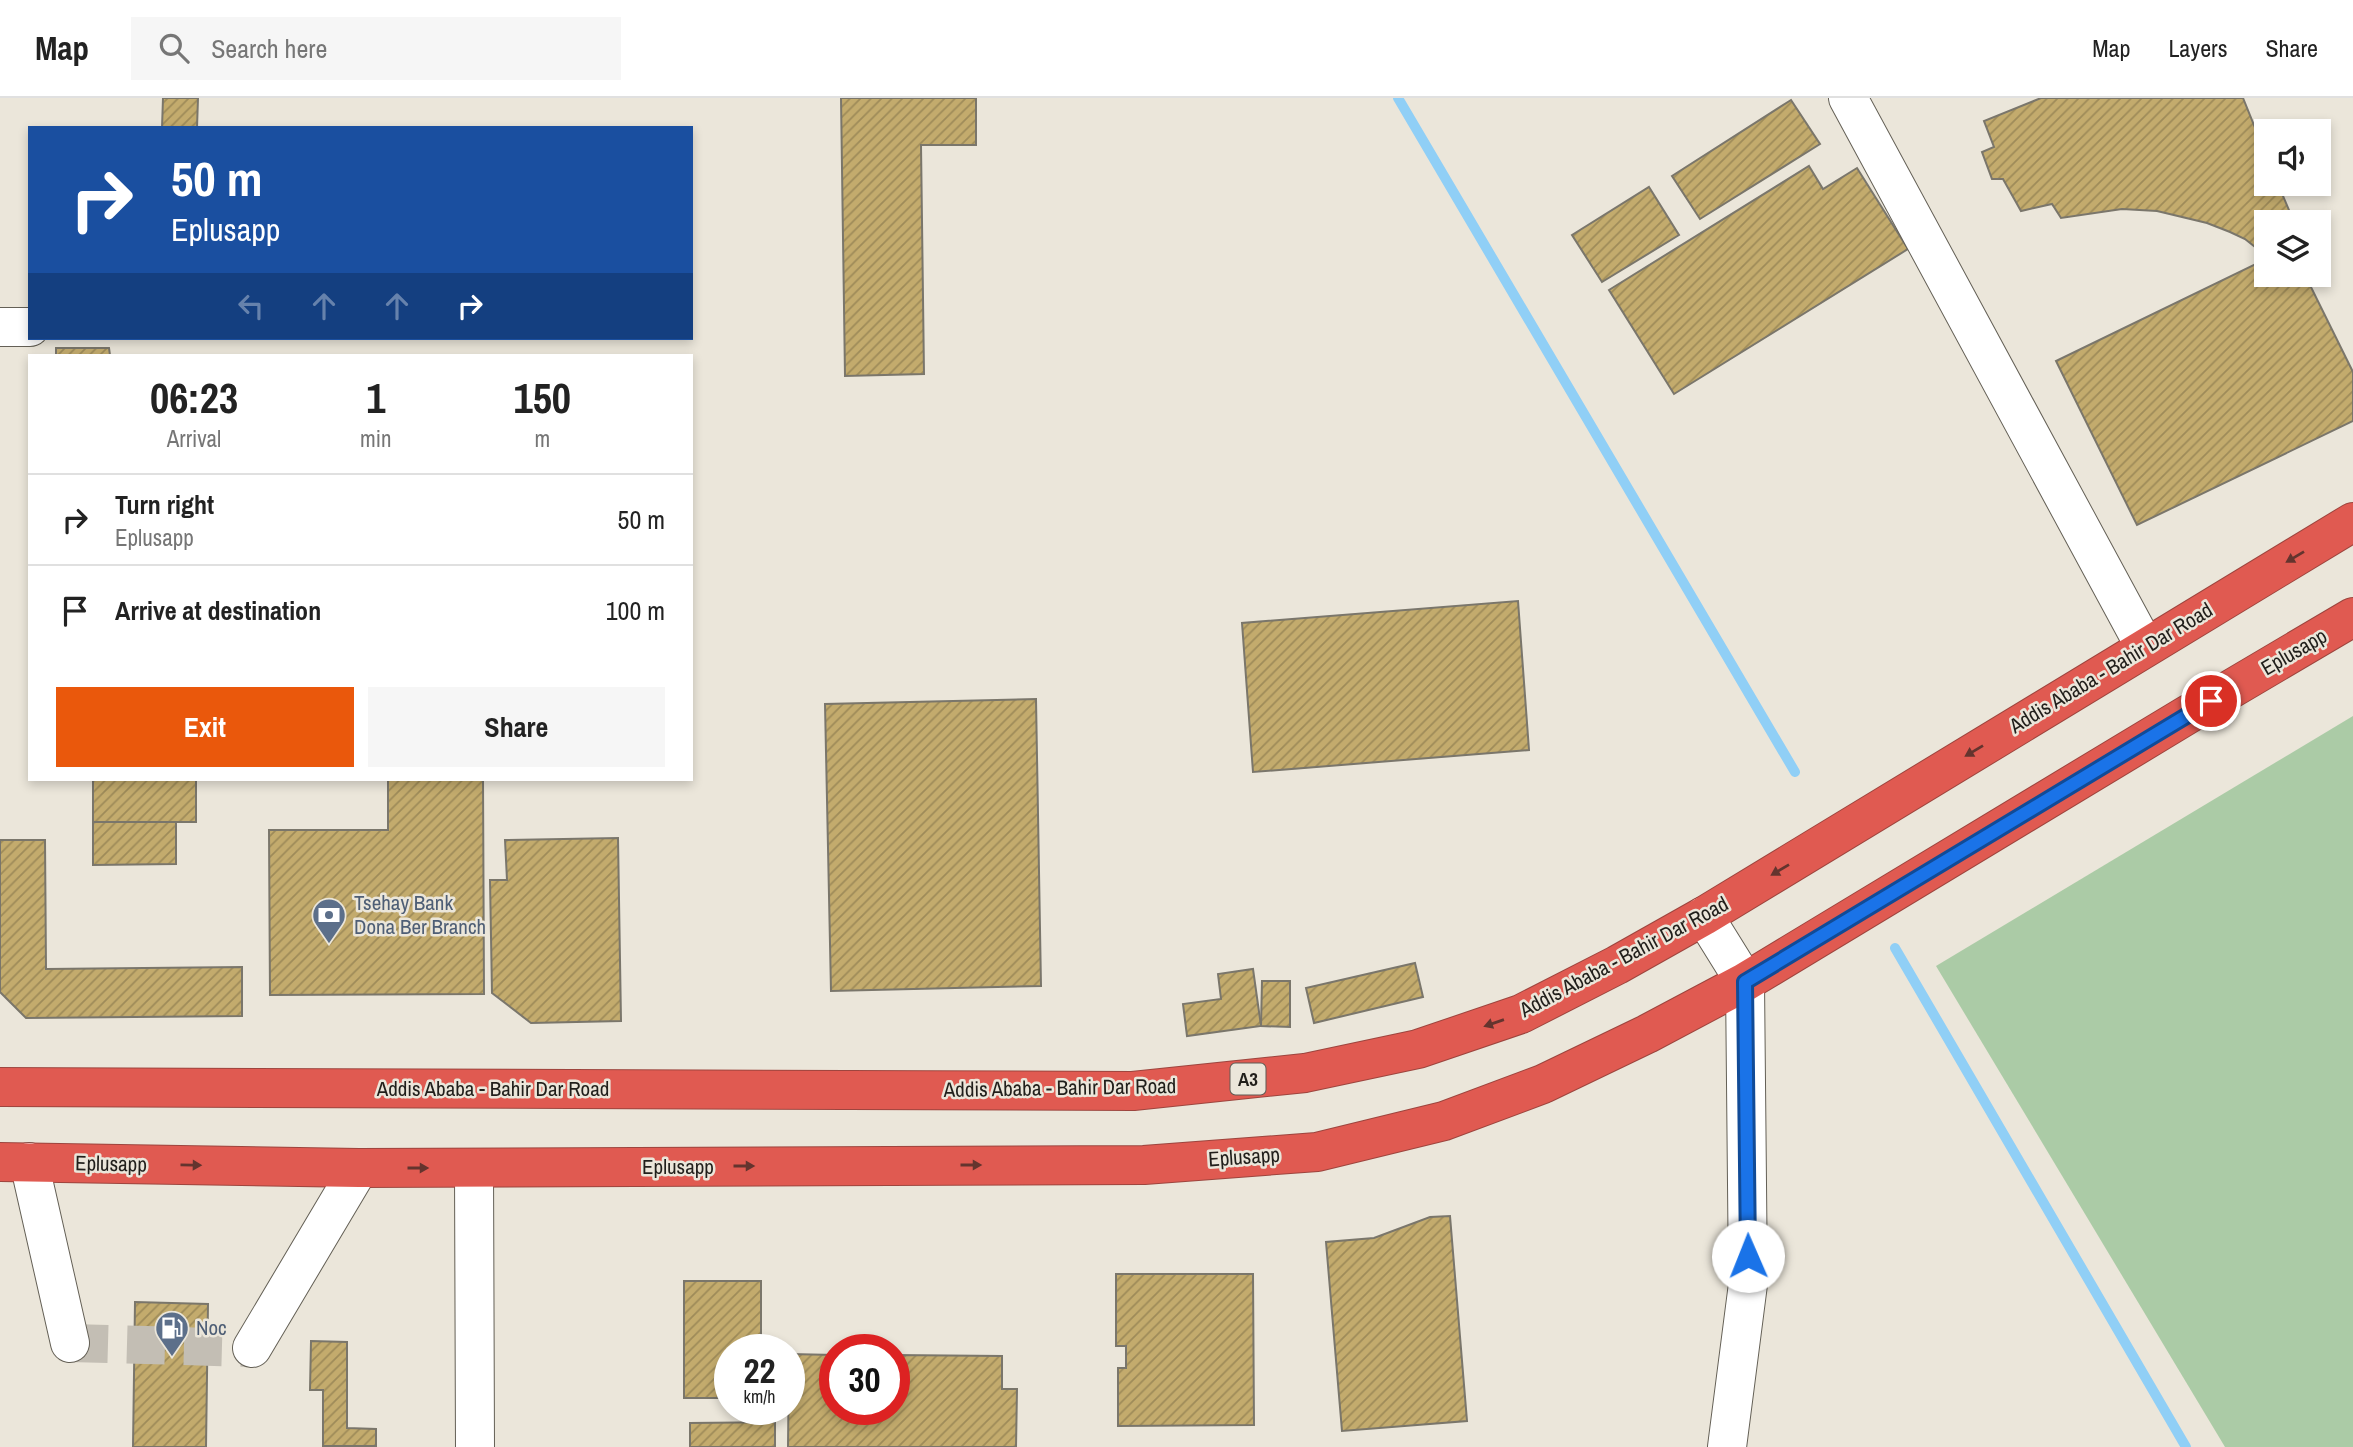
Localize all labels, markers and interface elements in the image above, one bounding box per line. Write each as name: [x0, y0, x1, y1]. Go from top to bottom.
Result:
search box: [131, 17, 621, 80]
text: Map: [35, 26, 89, 70]
icon: search: [155, 29, 193, 67]
text: Search here: [211, 31, 327, 66]
text: Map: [2092, 32, 2130, 64]
text: Layers: [2168, 32, 2227, 64]
text: Share: [2265, 32, 2318, 64]
map controls: [2254, 119, 2331, 287]
button: sound: [2254, 119, 2331, 196]
text: 50 m: [171, 145, 263, 211]
icon: right: [56, 154, 147, 245]
text: Eplusapp: [171, 208, 280, 251]
button: layers: [2254, 210, 2331, 287]
icon: left: [232, 287, 270, 325]
icon: ahead: [305, 287, 343, 325]
icon: ahead: [378, 287, 416, 325]
icon: right: [451, 287, 489, 325]
text: 06:23: [150, 370, 238, 426]
text: 1: [366, 370, 385, 426]
text: 150: [514, 370, 571, 426]
text: Arrival: [167, 423, 221, 454]
text: min: [360, 423, 392, 454]
text: m: [534, 423, 550, 454]
text: Turn right: [115, 487, 214, 522]
icon: right: [56, 501, 94, 539]
text: 50 m: [618, 502, 665, 537]
text: Eplusapp: [115, 522, 194, 553]
one-way arrow: [2285, 550, 2304, 563]
icon: arrive: [56, 592, 94, 630]
text: Arrive at destination: [115, 593, 321, 628]
text: 100 m: [606, 593, 665, 628]
street label: Addis Ababa - Bahir Dar Road: [2003, 595, 2218, 740]
street label: Eplusapp: [2255, 621, 2332, 682]
pin: [2181, 671, 2241, 731]
icon: arrive: [2192, 682, 2230, 720]
button: Exit: [56, 687, 354, 767]
button: Share: [368, 687, 665, 767]
one-way arrow: [1965, 745, 1984, 757]
one-way arrow: [1771, 863, 1790, 876]
place label: Tsehay Bank Dona Ber Branch: [354, 888, 486, 941]
street label: Addis Ababa - Bahir Dar Road: [1513, 889, 1733, 1024]
bank icon: Tsehay Bank Dona Ber Branch: [310, 896, 348, 945]
one-way arrow: [1483, 1018, 1504, 1029]
road number: A3: [1230, 1063, 1266, 1094]
street label: Addis Ababa - Bahir Dar Road: [942, 1071, 1177, 1104]
street label: Addis Ababa - Bahir Dar Road: [376, 1074, 609, 1103]
street label: Eplusapp: [1207, 1140, 1281, 1173]
street label: Eplusapp: [75, 1148, 147, 1179]
street label: Eplusapp: [642, 1152, 714, 1181]
one-way arrow: [180, 1159, 202, 1171]
one-way arrow: [960, 1159, 982, 1171]
one-way arrow: [733, 1160, 755, 1172]
one-way arrow: [407, 1162, 429, 1174]
position arrow: [1711, 1219, 1785, 1293]
fuel station icon: Noc: [153, 1309, 191, 1358]
place label: Noc: [196, 1313, 227, 1342]
speed limit sign: 30: [819, 1334, 910, 1425]
text: 22: [744, 1347, 775, 1394]
text: km/h: [744, 1384, 776, 1409]

